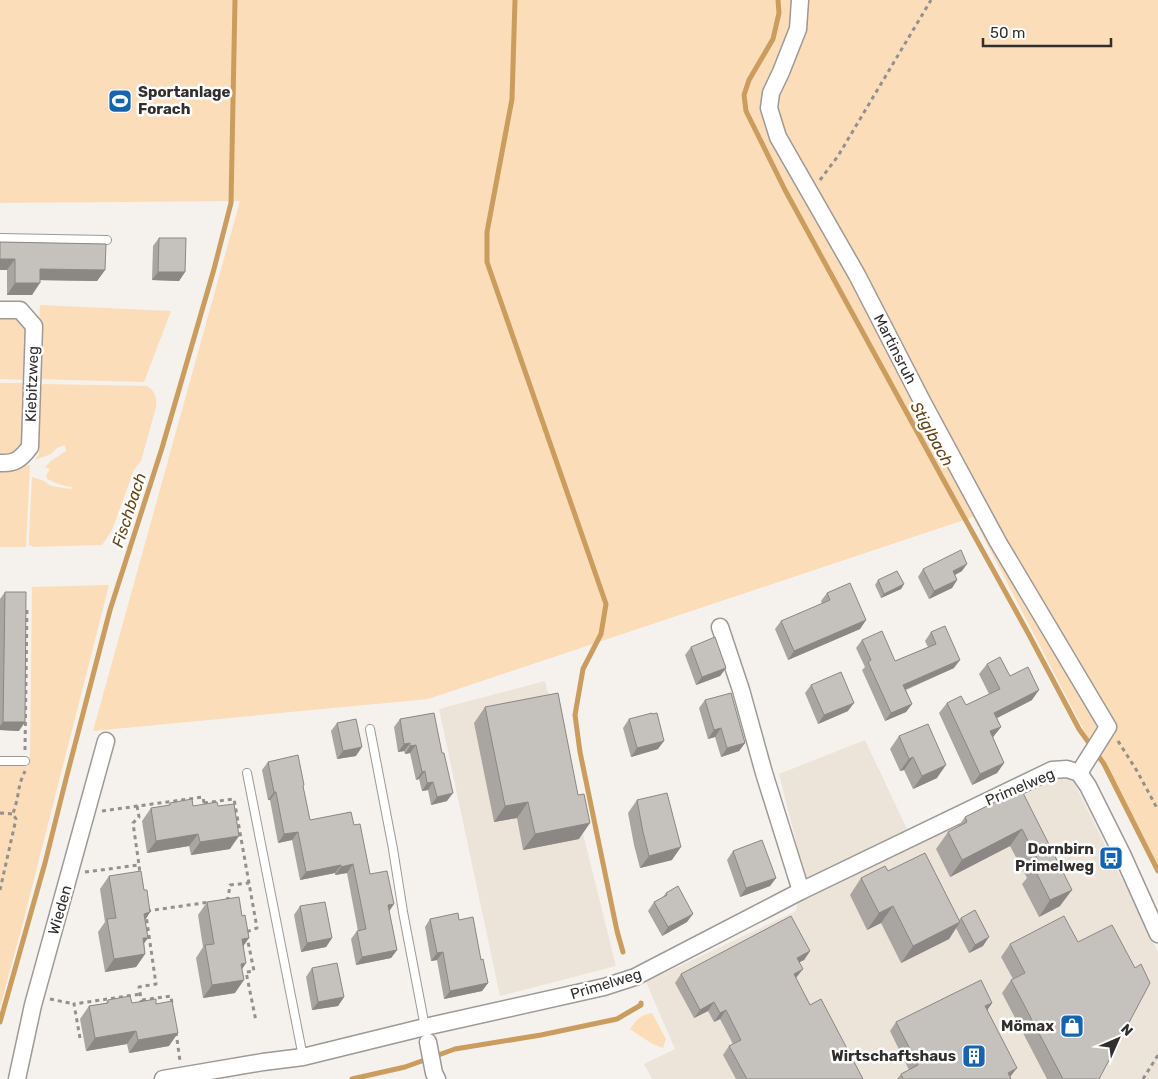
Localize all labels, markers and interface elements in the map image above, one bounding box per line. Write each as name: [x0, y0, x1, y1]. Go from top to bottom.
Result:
scale bar: [983, 15, 1110, 47]
text: 50 m: [990, 24, 1025, 42]
place label: Sportanlage Forach: [138, 83, 231, 118]
sports icon: Sportanlage Forach: [107, 88, 133, 114]
street label: Martinsruh: [870, 311, 920, 387]
street label: Kiebitzweg: [22, 346, 42, 422]
water label: Stiglbach: [907, 398, 957, 470]
water label: Fischbach: [108, 470, 150, 550]
street label: Primelweg: [983, 764, 1057, 810]
place label: Dornbirn Primelweg: [1015, 840, 1094, 875]
bus stop icon: Dornbirn Primelweg: [1098, 845, 1124, 871]
street label: Wieden: [44, 883, 76, 937]
street label: Primelweg: [568, 965, 644, 1003]
shop icon: Mömax: [1059, 1013, 1085, 1039]
north arrow: [1093, 1014, 1143, 1064]
place label: Mömax: [1001, 1017, 1054, 1035]
text: N: [1117, 1021, 1136, 1040]
building icon: Wirtschaftshaus: [961, 1043, 987, 1069]
place label: Wirtschaftshaus: [831, 1047, 956, 1065]

